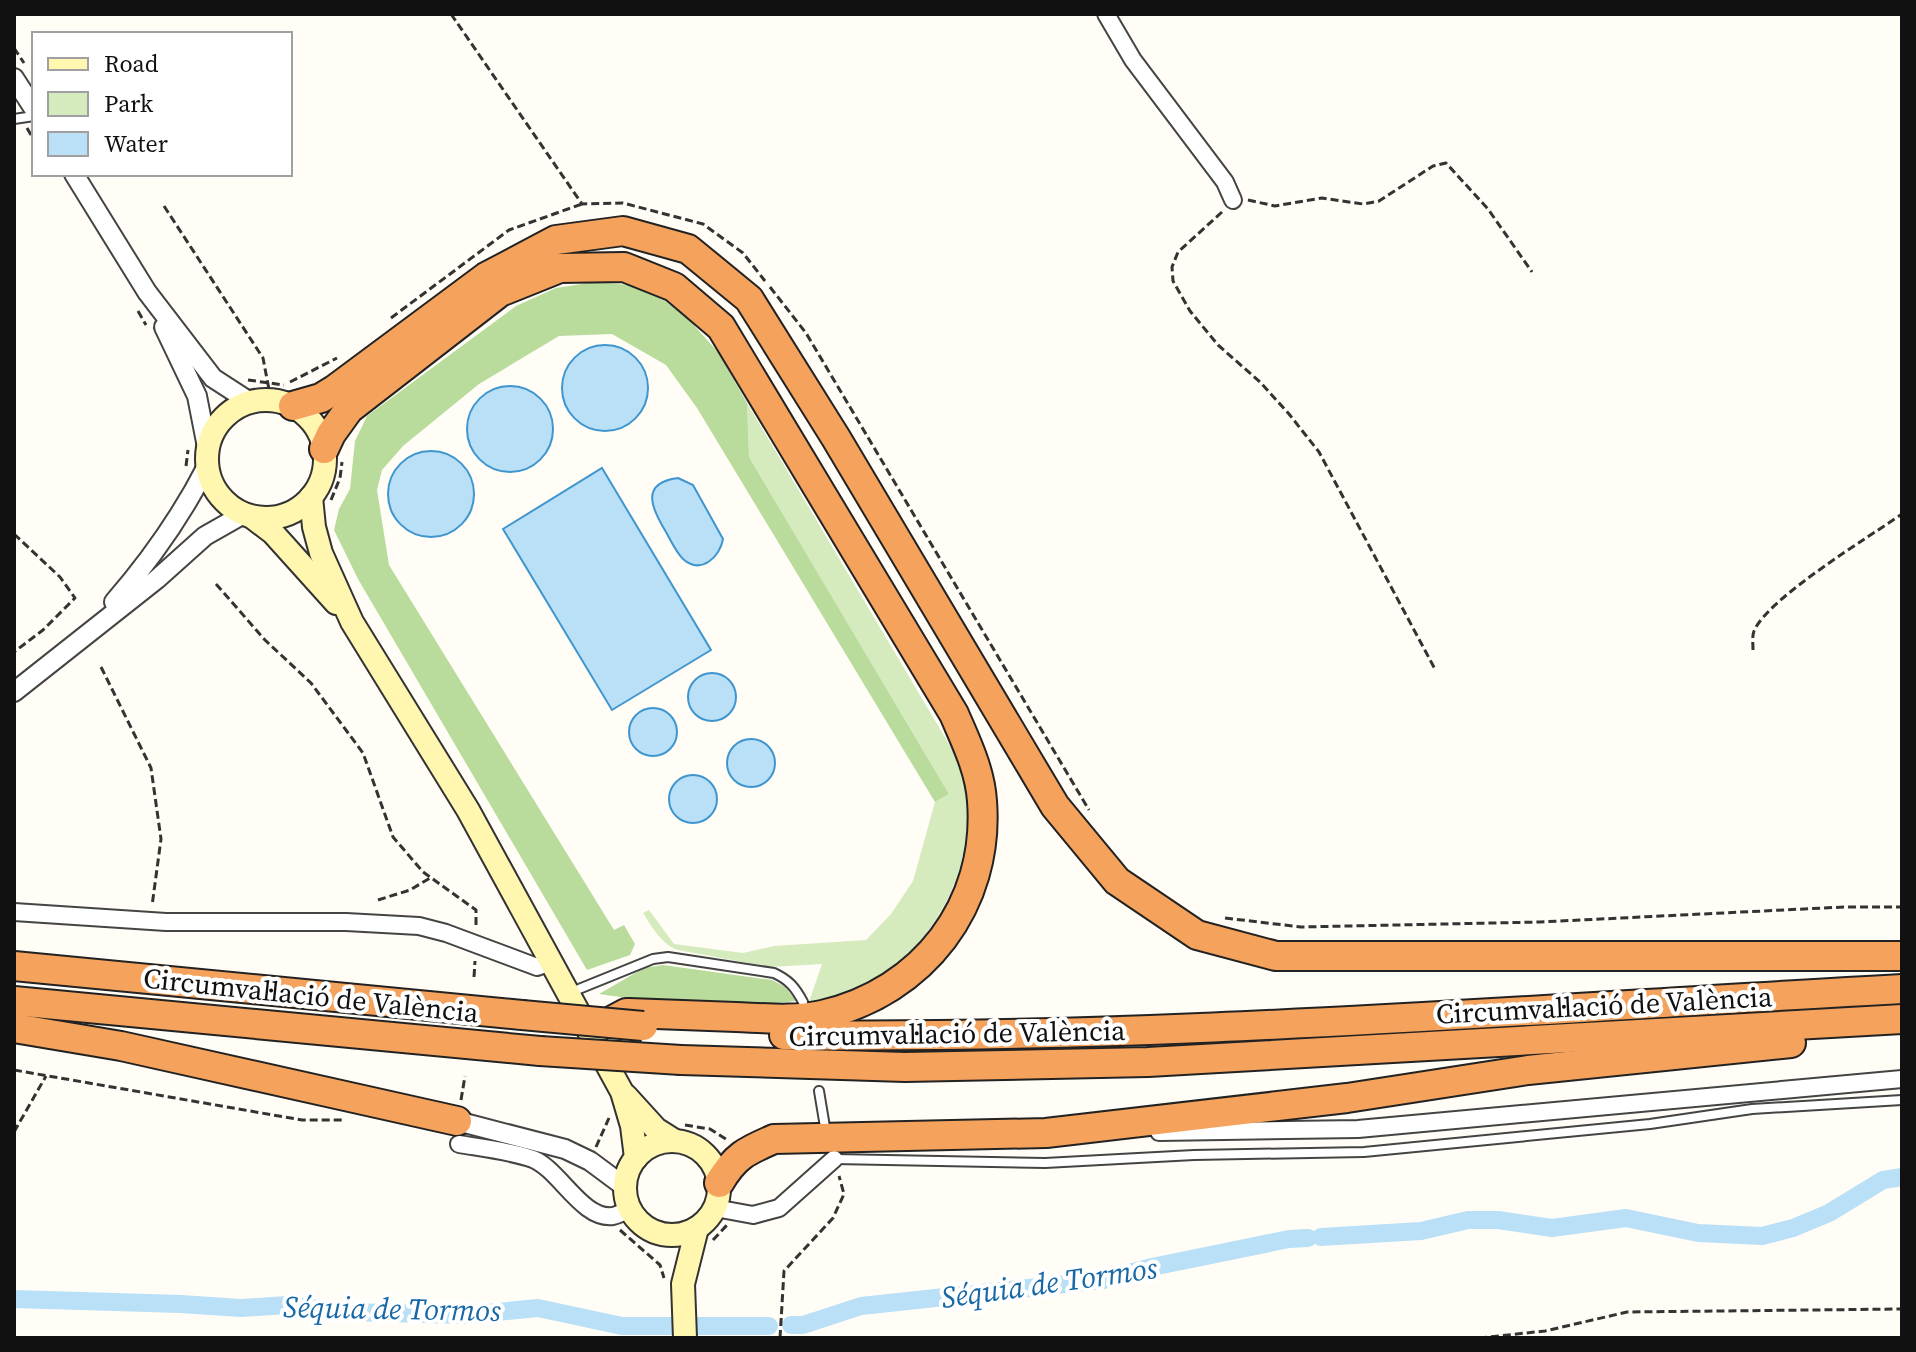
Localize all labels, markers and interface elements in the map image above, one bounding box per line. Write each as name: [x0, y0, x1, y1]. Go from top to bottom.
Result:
legend: [32, 32, 292, 176]
text: Road: [104, 47, 159, 80]
text: Park: [104, 87, 154, 120]
text: Water: [104, 127, 168, 160]
street label: Circumval·lació de València: [142, 959, 481, 1032]
street label: Circumval·lació de València: [1435, 977, 1774, 1033]
street label: Circumval·lació de València: [788, 1011, 1126, 1055]
water label: Séquia de Tormos: [938, 1247, 1160, 1318]
water label: Séquia de Tormos: [283, 1286, 501, 1331]

